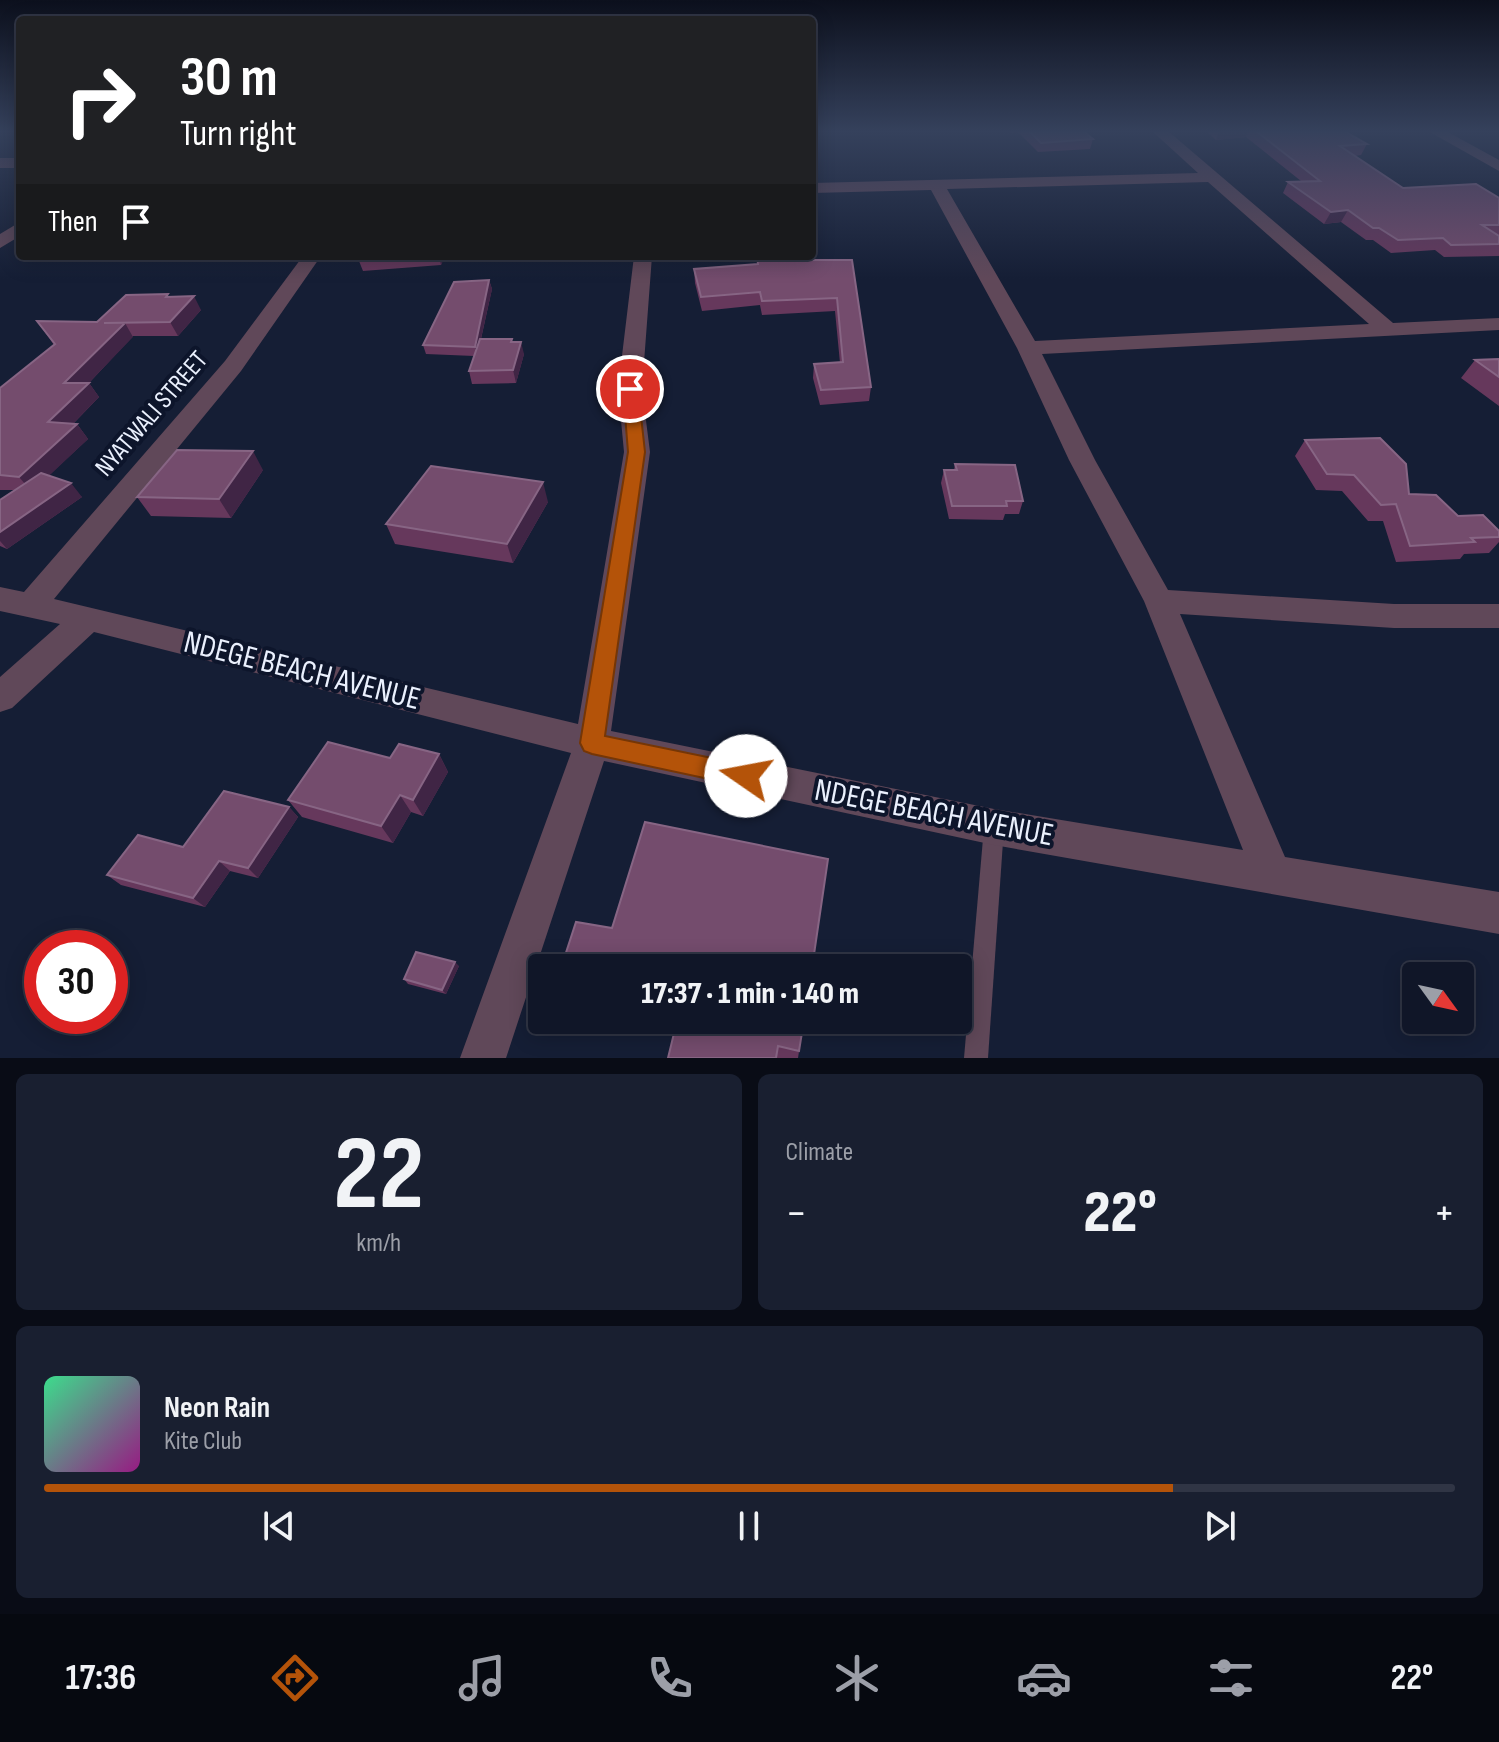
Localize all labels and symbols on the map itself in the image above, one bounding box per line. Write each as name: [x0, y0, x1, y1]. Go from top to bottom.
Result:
street label: NYATWALI STREET: [89, 345, 215, 483]
pin: [596, 355, 664, 423]
street label: NDEGE BEACH AVENUE: [180, 623, 424, 719]
position arrow: [704, 734, 788, 818]
street label: NDEGE BEACH AVENUE: [811, 771, 1057, 855]
speed limit sign: 30: [24, 930, 128, 1034]
north arrow: [1402, 962, 1474, 1034]

